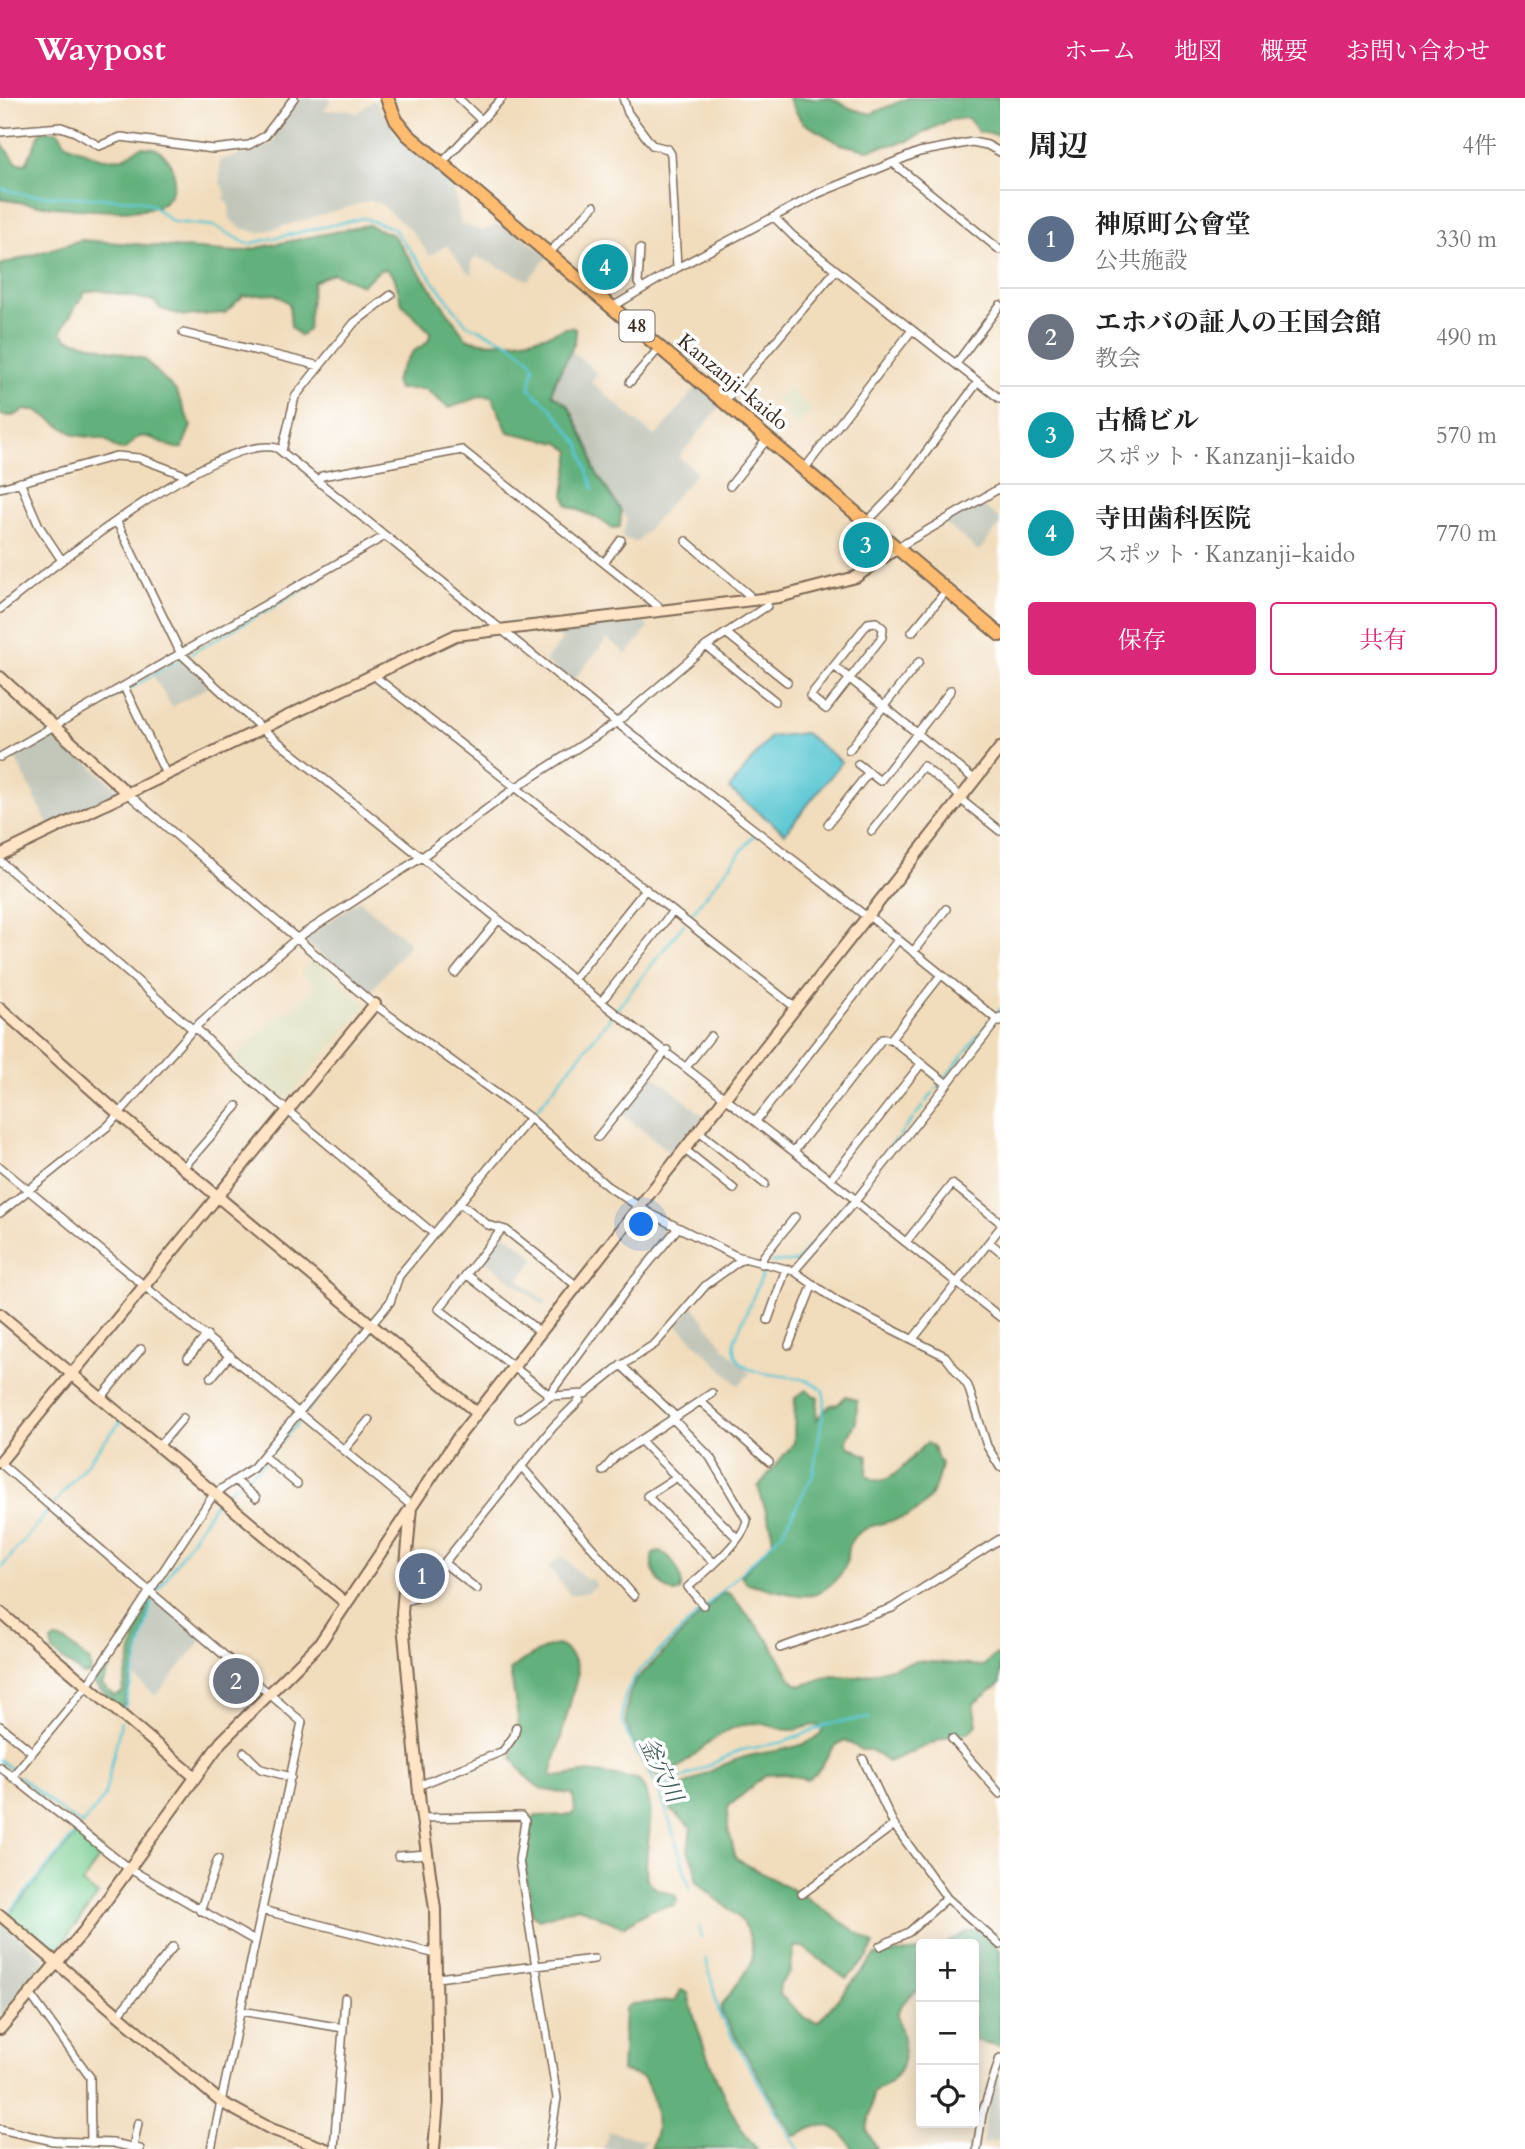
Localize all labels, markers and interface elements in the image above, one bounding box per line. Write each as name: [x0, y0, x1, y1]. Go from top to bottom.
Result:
text: Waypost: [35, 27, 166, 72]
text: ホーム: [1064, 35, 1136, 68]
text: 地図: [1174, 35, 1222, 68]
text: 概要: [1260, 35, 1308, 68]
text: お問い合わせ: [1346, 35, 1490, 68]
text: 周辺: [1028, 126, 1088, 167]
text: 4件: [1462, 130, 1497, 161]
text: 神原町公會堂: [1095, 207, 1251, 242]
text: 1: [1045, 224, 1057, 255]
text: 330 m: [1436, 224, 1497, 255]
pin: 4: [582, 241, 628, 293]
text: 公共施設: [1095, 245, 1187, 276]
text: エホバの証人の王国会館: [1095, 305, 1381, 340]
road number: 48: [620, 310, 654, 342]
text: 2: [1045, 322, 1057, 353]
text: 490 m: [1436, 322, 1497, 353]
street label: Kanzanji-kaido: [671, 327, 795, 437]
text: 教会: [1095, 343, 1141, 374]
text: 古橋ビル: [1095, 403, 1199, 438]
text: 3: [1045, 420, 1057, 451]
text: 570 m: [1436, 420, 1497, 451]
text: スポット · Kanzanji-kaido: [1095, 441, 1355, 472]
text: 寺田歯科医院: [1095, 501, 1251, 536]
text: 4: [1045, 518, 1057, 549]
text: 770 m: [1436, 518, 1497, 549]
pin: 3: [843, 519, 889, 571]
text: スポット · Kanzanji-kaido: [1095, 539, 1355, 570]
button: 保存: [1028, 602, 1256, 675]
button: 共有: [1270, 602, 1497, 675]
your location: [624, 1207, 658, 1241]
pin: 1: [399, 1550, 445, 1602]
pin: 2: [213, 1655, 259, 1707]
water label: 釜穴川: [632, 1732, 691, 1810]
map controls: [916, 1939, 979, 2128]
button: +: [916, 1939, 979, 2002]
button: −: [916, 2002, 979, 2065]
button: locate: [916, 2065, 979, 2128]

